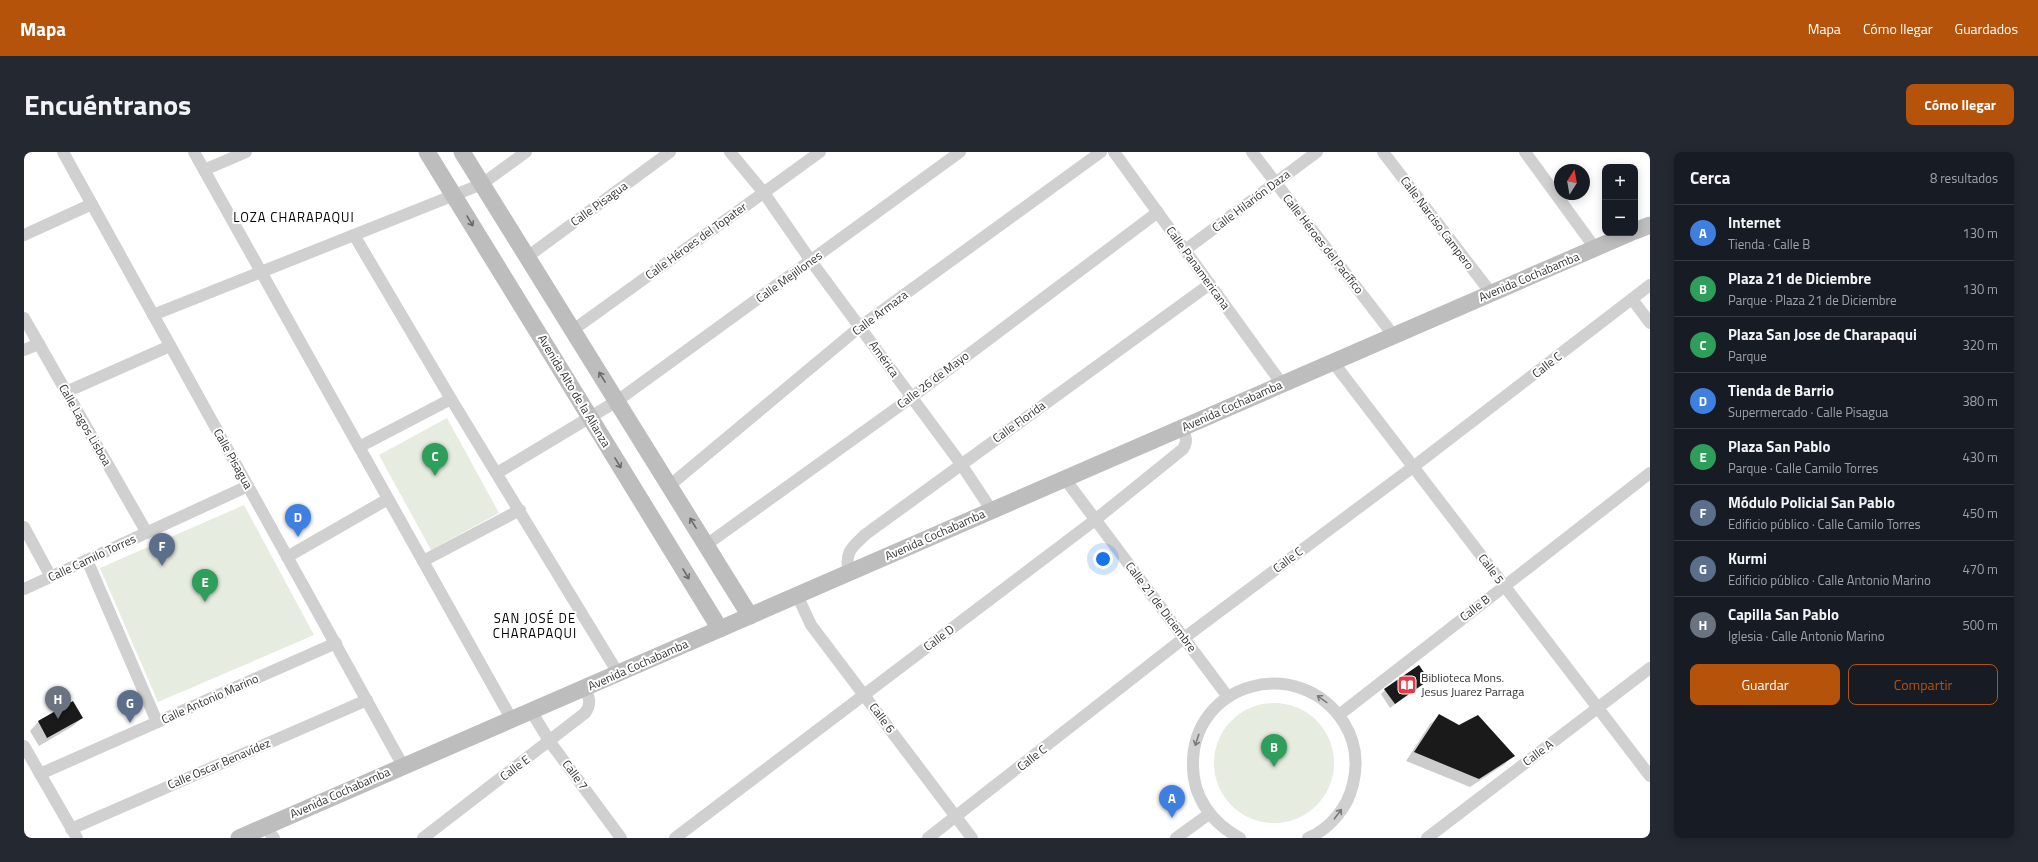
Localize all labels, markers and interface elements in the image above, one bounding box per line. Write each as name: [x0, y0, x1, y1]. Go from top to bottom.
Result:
text: Mapa: [20, 14, 66, 43]
text: Mapa: [1808, 18, 1841, 39]
text: Cómo llegar: [1863, 18, 1933, 39]
text: Guardados: [1955, 18, 2018, 39]
text: Encuéntranos: [24, 83, 191, 126]
button: Cómo llegar: [1906, 84, 2014, 125]
north arrow: [1554, 164, 1590, 200]
map controls: [1602, 164, 1638, 236]
button: +: [1602, 164, 1638, 200]
street label: Calle Hilarión Daza: [1208, 165, 1294, 236]
text: Cerca: [1690, 165, 1730, 191]
text: 8 resultados: [1930, 168, 1998, 188]
street label: Calle Narciso Campero: [1396, 172, 1479, 273]
street label: Calle Pisagua: [566, 176, 631, 231]
street label: Calle Héroes del Pacífico: [1278, 190, 1369, 298]
street label: Calle Héroes del Topater: [641, 197, 751, 284]
button: −: [1602, 200, 1638, 236]
district label: LOZA CHARAPAQUI: [233, 207, 355, 227]
text: Internet: [1728, 211, 1781, 234]
one-way arrow: [466, 215, 474, 227]
street label: Calle Panamericana: [1162, 222, 1235, 313]
text: A: [1699, 223, 1707, 243]
text: 130 m: [1962, 223, 1998, 243]
text: Tienda · Calle B: [1728, 234, 1810, 254]
street label: Calle Mejillones: [752, 246, 826, 307]
street label: Avenida Cochabamba: [1475, 247, 1582, 306]
text: Plaza 21 de Diciembre: [1728, 267, 1871, 290]
text: B: [1699, 279, 1707, 299]
text: 130 m: [1962, 279, 1998, 299]
street label: Calle Armaza: [848, 285, 912, 340]
text: Parque · Plaza 21 de Diciembre: [1728, 290, 1897, 310]
text: Plaza San Jose de Charapaqui: [1728, 323, 1917, 346]
street label: Avenida Alto de la Alianza: [533, 331, 616, 451]
text: C: [1699, 335, 1707, 355]
text: 320 m: [1962, 335, 1998, 355]
street label: América: [865, 336, 904, 381]
street label: Calle 26 de Mayo: [893, 346, 973, 413]
text: Parque: [1728, 346, 1767, 366]
street label: Calle C: [1528, 347, 1566, 382]
one-way arrow: [598, 372, 606, 383]
street label: Avenida Cochabamba: [1179, 375, 1285, 436]
text: Tienda de Barrio: [1728, 379, 1834, 402]
street label: Calle Lagos Lisboa: [54, 380, 117, 469]
text: D: [1699, 391, 1707, 411]
text: 380 m: [1962, 391, 1998, 411]
street label: Calle Florida: [988, 396, 1049, 447]
text: Supermercado · Calle Pisagua: [1728, 402, 1888, 422]
street label: Calle Pisagua: [209, 425, 258, 493]
text: Plaza San Pablo: [1728, 435, 1830, 458]
pin: C: [422, 443, 448, 476]
text: E: [1699, 447, 1707, 467]
text: 430 m: [1962, 447, 1998, 467]
one-way arrow: [614, 457, 622, 468]
text: Parque · Calle Camilo Torres: [1728, 458, 1878, 478]
text: Módulo Policial San Pablo: [1728, 491, 1895, 514]
text: F: [1700, 503, 1706, 523]
text: 450 m: [1962, 503, 1998, 523]
pin: D: [285, 504, 311, 537]
street label: Avenida Cochabamba: [882, 504, 988, 565]
text: Edificio público · Calle Camilo Torres: [1728, 514, 1921, 534]
one-way arrow: [688, 517, 696, 529]
street label: Calle Camilo Torres: [45, 529, 139, 586]
pin: F: [149, 533, 175, 566]
street label: Calle C: [1269, 542, 1307, 577]
text: Kurmi: [1728, 547, 1767, 570]
your location: [1093, 549, 1113, 569]
street label: Calle 5: [1474, 550, 1509, 588]
street label: Calle 21 de Diciembre: [1121, 558, 1202, 656]
text: G: [1699, 559, 1707, 579]
text: 470 m: [1962, 559, 1998, 579]
one-way arrow: [682, 568, 690, 579]
pin: E: [192, 569, 218, 602]
text: Edificio público · Calle Antonio Marino: [1728, 570, 1931, 590]
street label: Calle B: [1455, 590, 1494, 626]
text: Capilla San Pablo: [1728, 603, 1839, 626]
district label: SAN JOSÉ DE CHARAPAQUI: [493, 608, 577, 643]
text: H: [1699, 615, 1707, 635]
text: 500 m: [1962, 615, 1998, 635]
street label: Calle D: [919, 619, 958, 656]
text: Iglesia · Calle Antonio Marino: [1728, 626, 1885, 646]
street label: Avenida Cochabamba: [585, 634, 691, 695]
button: Guardar: [1690, 664, 1840, 705]
button: Compartir: [1848, 664, 1998, 705]
place label: Biblioteca Mons. Jesus Juarez Parraga: [1421, 668, 1524, 701]
street label: Calle Antonio Marino: [158, 669, 261, 728]
library icon: Biblioteca Mons. Jesus Juarez Parraga: [1396, 674, 1418, 696]
pin: H: [45, 686, 71, 719]
pin: G: [117, 690, 143, 723]
one-way arrow: [1317, 695, 1328, 703]
street label: Calle 6: [865, 699, 900, 737]
street label: Calle Oscar Benavídez: [164, 733, 273, 794]
one-way arrow: [1192, 733, 1200, 745]
pin: B: [1261, 734, 1287, 767]
street label: Calle A: [1518, 735, 1557, 770]
street label: Calle C: [1013, 740, 1051, 775]
street label: Calle E: [496, 750, 534, 785]
street label: Calle 7: [558, 756, 593, 794]
street label: Avenida Cochabamba: [287, 762, 393, 823]
pin: A: [1159, 785, 1185, 818]
one-way arrow: [1334, 809, 1342, 820]

